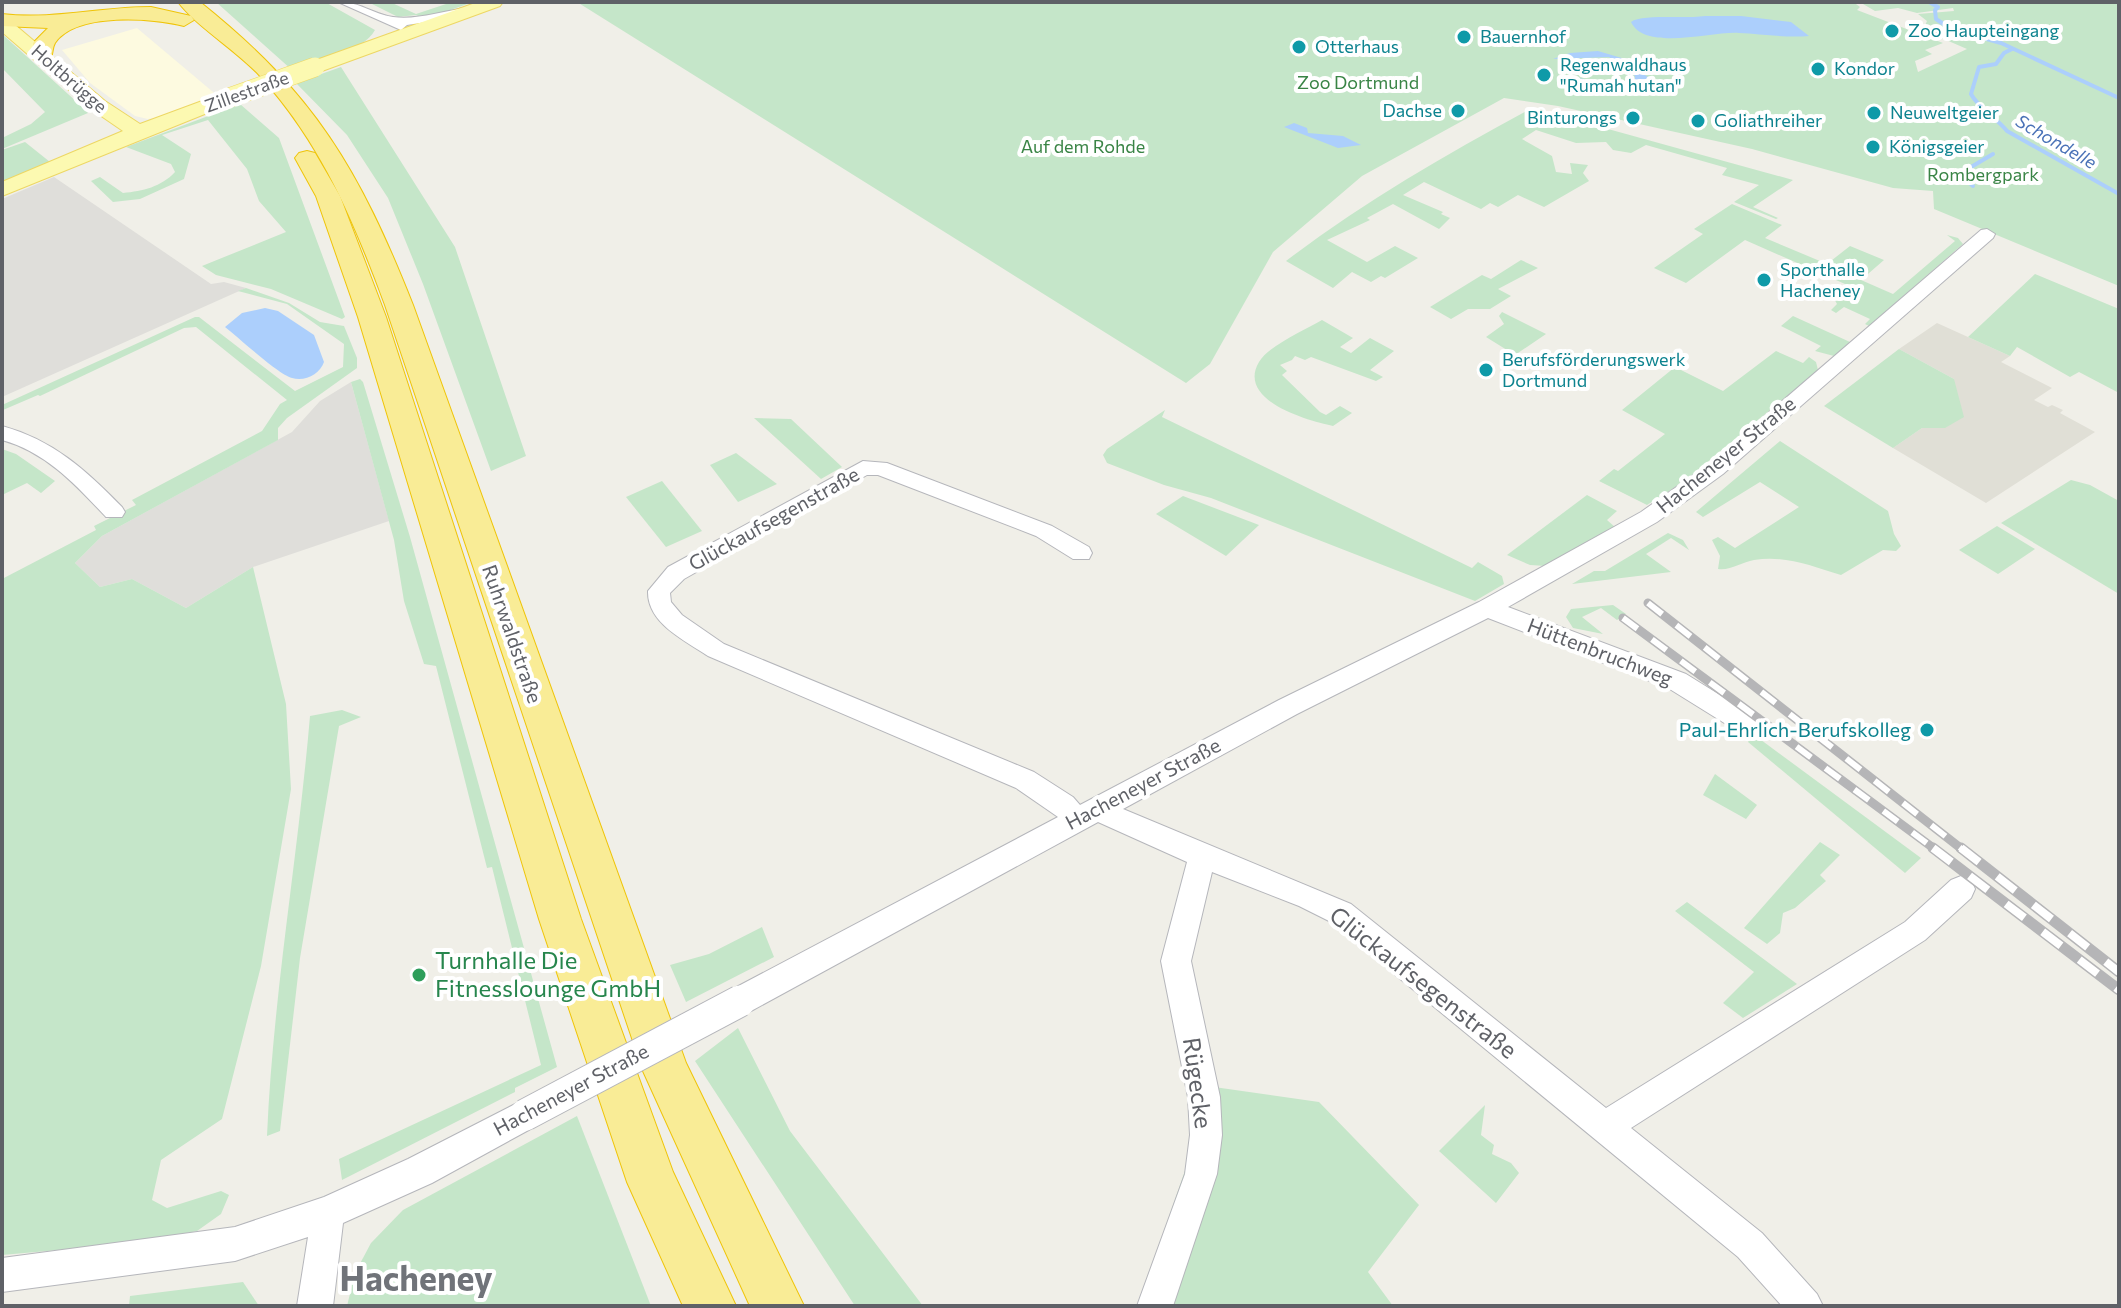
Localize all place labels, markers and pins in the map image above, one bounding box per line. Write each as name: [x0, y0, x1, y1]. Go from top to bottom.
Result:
place label: Zoo Haupteingang: [1908, 19, 2060, 41]
marker: Zoo Haupteingang: [1883, 22, 1901, 40]
place label: Bauernhof: [1480, 25, 1567, 47]
marker: Bauernhof: [1455, 28, 1473, 46]
place label: Otterhaus: [1315, 35, 1399, 57]
marker: Otterhaus: [1290, 38, 1308, 56]
place label: Regenwaldhaus "Rumah hutan": [1560, 53, 1687, 96]
place label: Kondor: [1834, 57, 1895, 79]
marker: Kondor: [1809, 60, 1827, 78]
marker: Regenwaldhaus "Rumah hutan": [1535, 66, 1553, 84]
place label: Dachse: [1382, 99, 1442, 121]
place label: Neuweltgeier: [1890, 101, 1999, 123]
marker: Dachse: [1449, 102, 1467, 120]
marker: Neuweltgeier: [1865, 104, 1883, 122]
place label: Binturongs: [1527, 106, 1617, 128]
marker: Binturongs: [1624, 109, 1642, 127]
place label: Goliathreiher: [1714, 109, 1822, 131]
marker: Goliathreiher: [1689, 112, 1707, 130]
place label: Königsgeier: [1889, 135, 1984, 157]
marker: Königsgeier: [1864, 138, 1882, 156]
place label: Sporthalle Hacheney: [1780, 258, 1865, 301]
marker: Sporthalle Hacheney: [1755, 271, 1773, 289]
place label: Berufsförderungswerk Dortmund: [1502, 348, 1686, 391]
marker: Berufsförderungswerk Dortmund: [1477, 361, 1495, 379]
place label: Paul-Ehrlich-Berufskolleg: [1679, 717, 1911, 741]
marker: Paul-Ehrlich-Berufskolleg: [1918, 721, 1936, 739]
place label: Turnhalle Die Fitnesslounge GmbH: [435, 945, 661, 1002]
marker: Turnhalle Die Fitnesslounge GmbH: [410, 966, 428, 984]

